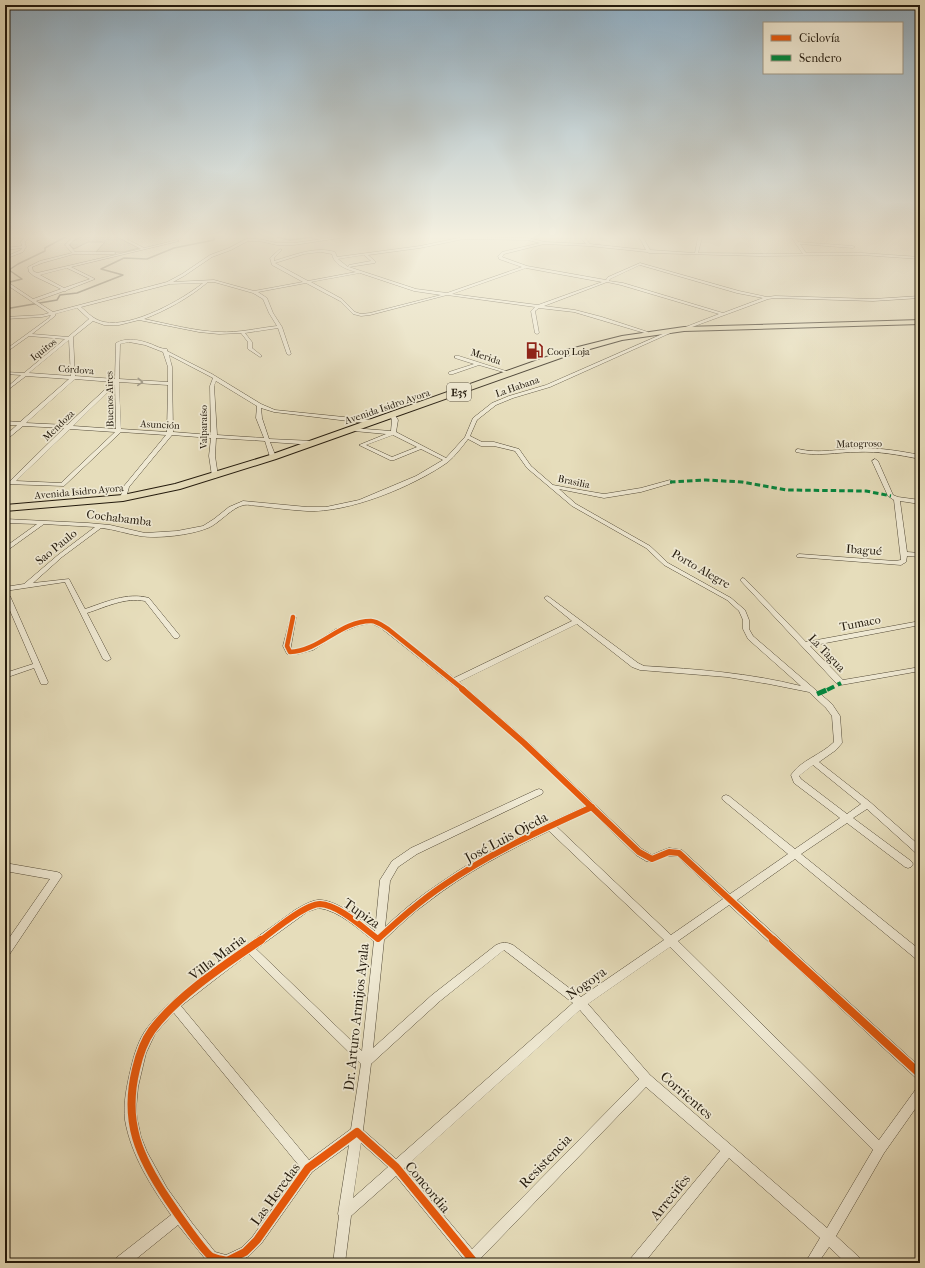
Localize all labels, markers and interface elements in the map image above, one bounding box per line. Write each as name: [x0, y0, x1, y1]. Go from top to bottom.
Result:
legend: [763, 22, 903, 74]
text: Ciclovía: [799, 31, 840, 45]
text: Sendero: [799, 51, 842, 65]
street label: Iquitos: [28, 336, 59, 364]
fuel station icon: Coop Loja: [524, 341, 544, 361]
street label: Merida: [469, 346, 503, 368]
place label: Coop Loja: [547, 346, 590, 358]
street label: Córdova: [58, 363, 95, 377]
street label: Buenos Aires: [104, 371, 116, 427]
street label: La Habana: [494, 374, 541, 400]
one-way arrow: [137, 377, 143, 386]
road number: E35: [447, 383, 471, 401]
street label: Avenida Isidro Ayora: [342, 387, 432, 427]
street label: Valparaíso: [198, 405, 210, 450]
street label: Mendoza: [40, 408, 77, 444]
street label: Asunción: [139, 418, 180, 432]
street label: Matogroso: [836, 438, 882, 450]
street label: Brasilia: [557, 473, 591, 491]
street label: Avenida Isidro Ayora: [33, 482, 124, 502]
street label: Cochabamba: [86, 507, 153, 529]
street label: Sao Paulo: [32, 526, 80, 568]
street label: Ibagué: [846, 542, 882, 558]
street label: Porto Alegre: [669, 547, 733, 591]
street label: Tumaco: [838, 612, 882, 634]
street label: La Tagua: [806, 631, 849, 675]
street label: José Luis Ojeda: [461, 808, 551, 867]
street label: Tupiza: [340, 895, 384, 933]
street label: Villa Maria: [185, 930, 249, 985]
street label: Dr. Arturo Armijos Ayala: [340, 942, 373, 1092]
street label: Nogoya: [563, 963, 610, 1004]
street label: Corrientes: [657, 1068, 717, 1123]
street label: Resistencia: [516, 1131, 576, 1192]
street label: Concordia: [401, 1158, 454, 1217]
street label: Las Heredas: [247, 1160, 304, 1229]
street label: Arrecifes: [646, 1171, 694, 1225]

